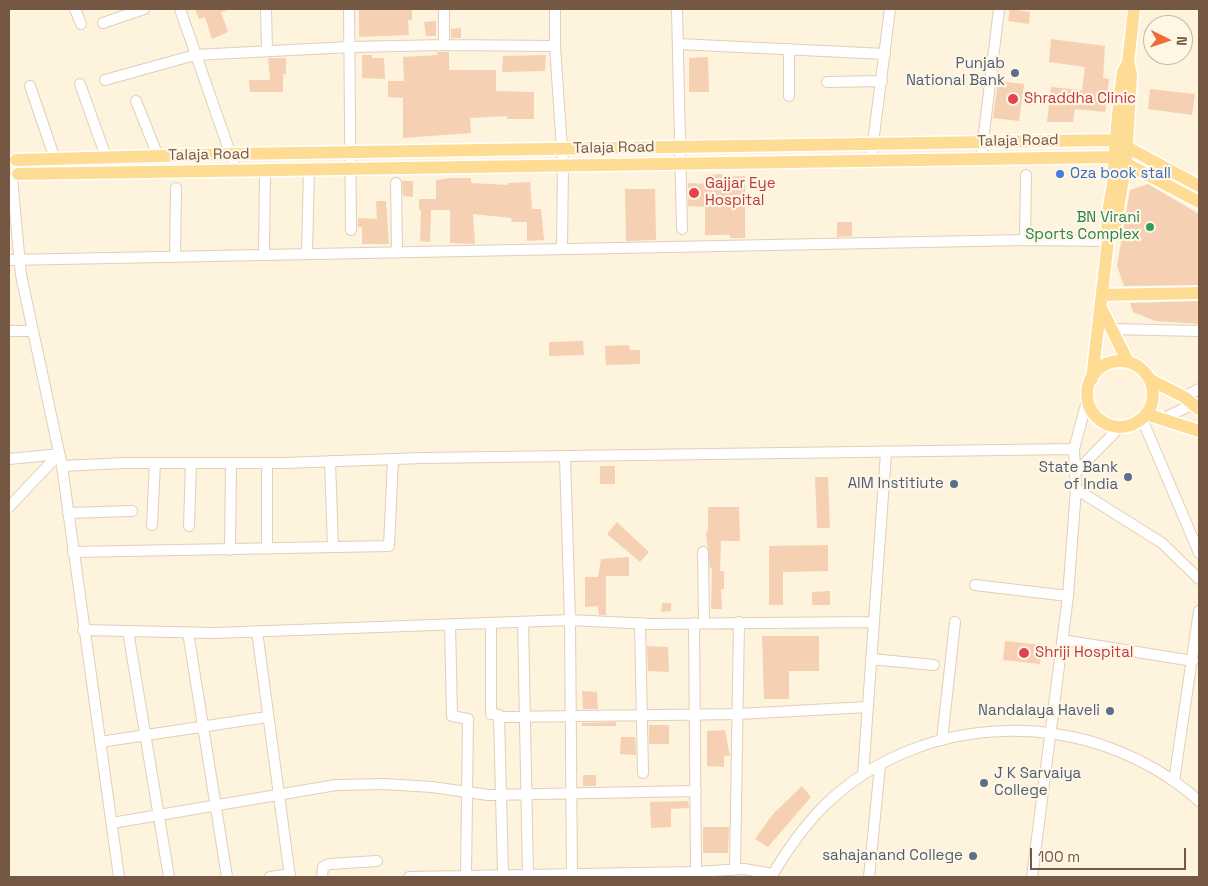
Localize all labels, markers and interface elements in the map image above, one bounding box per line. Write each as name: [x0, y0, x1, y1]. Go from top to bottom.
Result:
north arrow: [1143, 15, 1193, 65]
text: N: [1173, 36, 1191, 46]
place label: Punjab National Bank: [906, 55, 1005, 90]
marker: Punjab National Bank: [1009, 67, 1021, 79]
place label: Shraddha Clinic: [1024, 90, 1136, 108]
marker: Shraddha Clinic: [1006, 92, 1020, 106]
street label: Talaja Road: [977, 131, 1059, 151]
street label: Talaja Road: [573, 138, 655, 158]
street label: Talaja Road: [168, 145, 250, 165]
place label: Oza book stall: [1070, 165, 1171, 183]
marker: Oza book stall: [1054, 168, 1066, 180]
place label: Gajjar Eye Hospital: [705, 175, 776, 210]
marker: Gajjar Eye Hospital: [687, 186, 701, 200]
place label: BN Virani Sports Complex: [1025, 209, 1140, 244]
marker: BN Virani Sports Complex: [1144, 221, 1156, 233]
place label: State Bank of India: [1039, 459, 1118, 494]
marker: State Bank of India: [1122, 471, 1134, 483]
place label: AIM Institiute: [848, 475, 944, 493]
marker: AIM Institiute: [948, 478, 960, 490]
place label: Shriji Hospital: [1035, 644, 1133, 662]
marker: Shriji Hospital: [1017, 646, 1031, 660]
place label: Nandalaya Haveli: [978, 702, 1100, 720]
marker: Nandalaya Haveli: [1104, 705, 1116, 717]
place label: J K Sarvaiya College: [994, 765, 1081, 800]
marker: J K Sarvaiya College: [978, 777, 990, 789]
scale bar: [1033, 838, 1189, 870]
place label: sahajanand College: [822, 847, 963, 865]
text: 100 m: [1038, 847, 1080, 866]
marker: sahajanand College: [967, 850, 979, 862]

